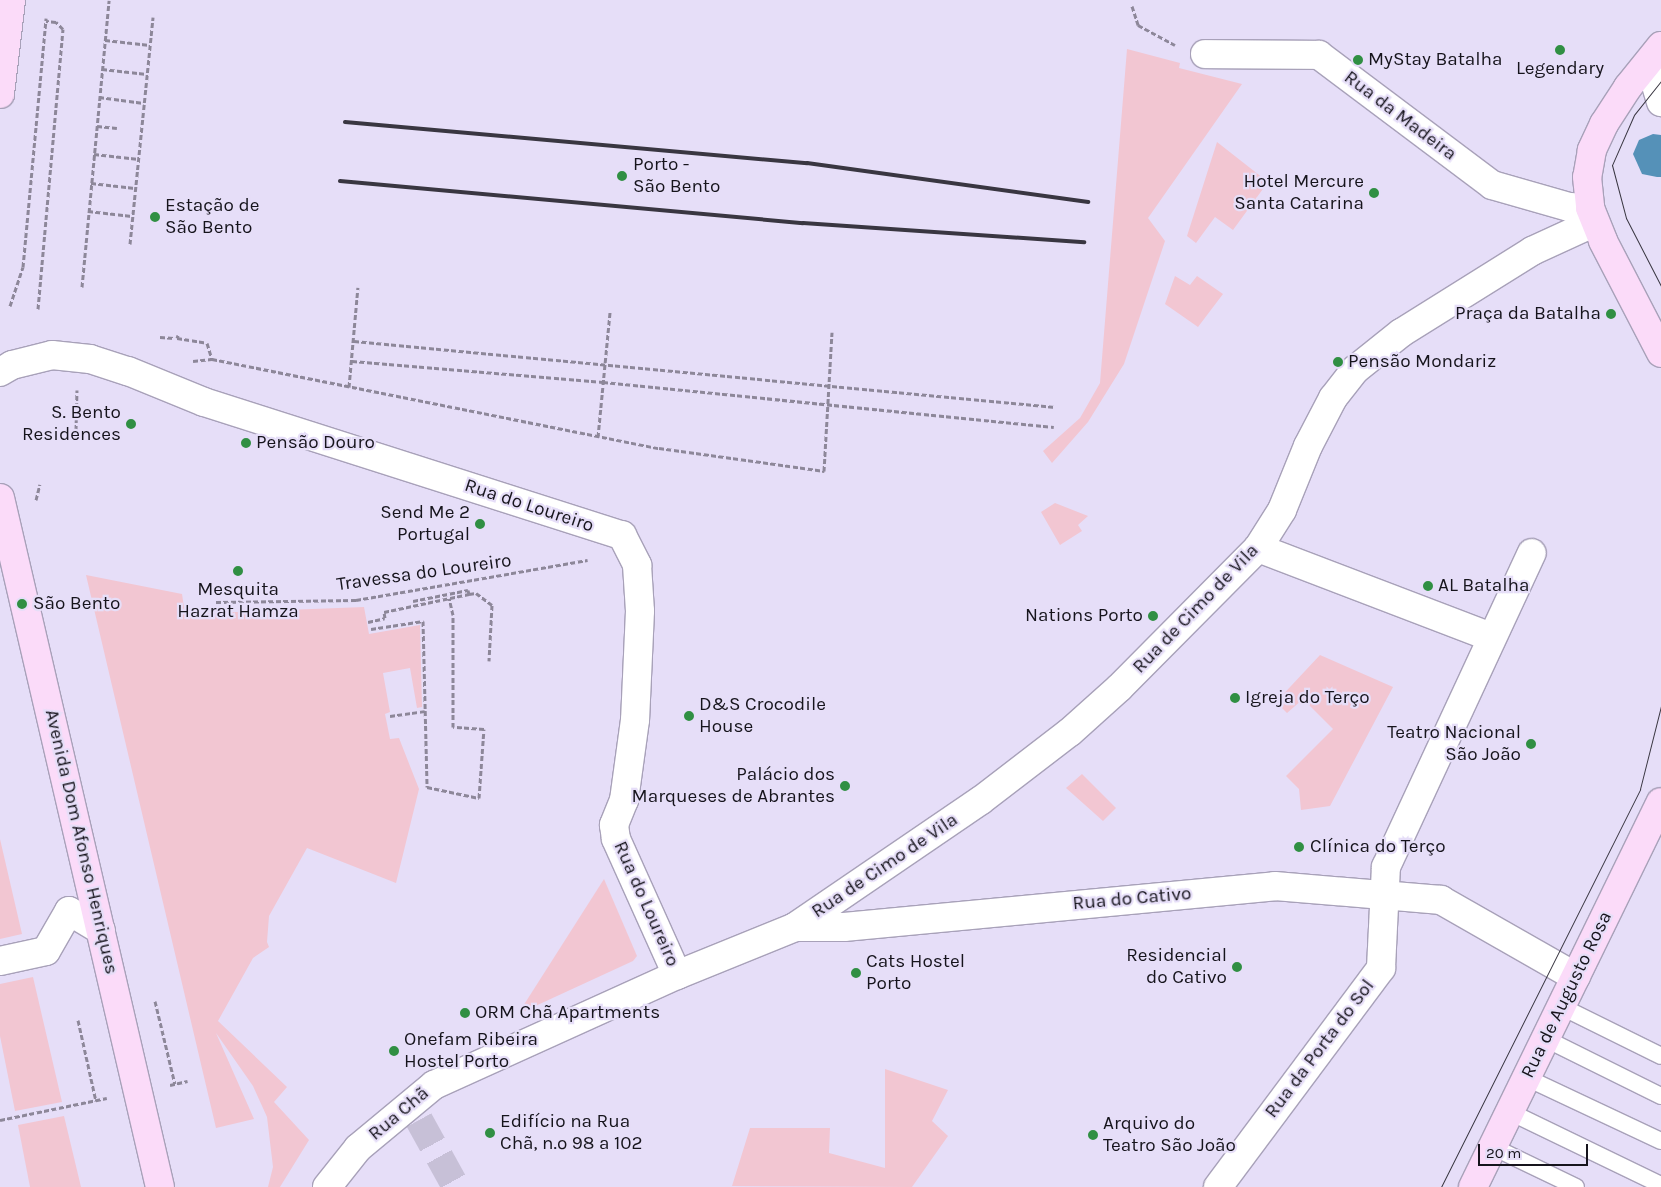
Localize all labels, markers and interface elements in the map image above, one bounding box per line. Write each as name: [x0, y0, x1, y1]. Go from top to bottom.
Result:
marker: Legendary: [1554, 44, 1566, 56]
place label: MyStay Batalha: [1368, 49, 1503, 71]
marker: MyStay Batalha: [1352, 54, 1364, 66]
place label: Legendary: [1516, 58, 1604, 80]
street label: Rua da Madeira: [1339, 66, 1461, 166]
place label: Porto - São Bento: [633, 154, 720, 198]
marker: Porto - São Bento: [615, 169, 629, 183]
place label: Hotel Mercure Santa Catarina: [1234, 171, 1364, 215]
marker: Hotel Mercure Santa Catarina: [1368, 187, 1380, 199]
place label: Estação de São Bento: [165, 195, 259, 239]
marker: Estação de São Bento: [149, 211, 161, 223]
place label: Praça da Batalha: [1455, 303, 1601, 325]
marker: Praça da Batalha: [1605, 308, 1617, 320]
place label: Pensão Mondariz: [1348, 351, 1496, 373]
marker: Pensão Mondariz: [1332, 356, 1344, 368]
place label: S. Bento Residences: [22, 402, 121, 446]
marker: S. Bento Residences: [125, 418, 137, 430]
place label: Pensão Douro: [256, 432, 375, 454]
marker: Pensão Douro: [240, 437, 252, 449]
street label: Rua do Loureiro: [461, 474, 597, 538]
place label: Send Me 2 Portugal: [380, 502, 470, 546]
marker: Send Me 2 Portugal: [474, 518, 486, 530]
street label: Rua de Cimo de Vila: [1128, 539, 1264, 679]
street label: Travessa do Loureiro: [335, 549, 513, 597]
marker: Mesquita Hazrat Hamza: [232, 565, 244, 577]
place label: AL Batalha: [1438, 575, 1529, 597]
place label: Mesquita Hazrat Hamza: [177, 579, 299, 623]
marker: AL Batalha: [1422, 580, 1434, 592]
place label: São Bento: [33, 593, 120, 615]
marker: São Bento: [15, 597, 29, 611]
place label: Nations Porto: [1025, 605, 1143, 627]
marker: Nations Porto: [1147, 610, 1159, 622]
place label: Igreja do Terço: [1245, 687, 1370, 709]
marker: Igreja do Terço: [1229, 692, 1241, 704]
place label: D&S Crocodile House: [699, 694, 826, 738]
street label: Avenida Dom Afonso Henriques: [39, 707, 123, 977]
marker: D&S Crocodile House: [683, 710, 695, 722]
place label: Teatro Nacional São João: [1387, 722, 1521, 766]
marker: Teatro Nacional São João: [1525, 738, 1537, 750]
place label: Palácio dos Marqueses de Abrantes: [632, 764, 835, 808]
marker: Palácio dos Marqueses de Abrantes: [839, 780, 851, 792]
street label: Rua de Cimo de Vila: [808, 809, 962, 923]
place label: Clínica do Terço: [1310, 836, 1446, 858]
street label: Rua do Loureiro: [608, 838, 684, 970]
marker: Clínica do Terço: [1292, 840, 1306, 854]
street label: Rua do Cativo: [1072, 882, 1192, 916]
street label: Rua de Augusto Rosa: [1517, 908, 1617, 1082]
place label: Residencial do Cativo: [1126, 945, 1227, 989]
place label: Cats Hostel Porto: [866, 951, 965, 995]
marker: Residencial do Cativo: [1231, 961, 1243, 973]
marker: Cats Hostel Porto: [850, 967, 862, 979]
street label: Rua da Porta do Sol: [1260, 975, 1380, 1123]
place label: ORM Chã Apartments: [475, 1002, 660, 1024]
marker: ORM Chã Apartments: [459, 1007, 471, 1019]
place label: Onefam Ribeira Hostel Porto: [404, 1029, 538, 1073]
marker: Onefam Ribeira Hostel Porto: [388, 1045, 400, 1057]
street label: Rua Chã: [364, 1082, 434, 1146]
place label: Edifício na Rua Chã, n.º 98 a 102: [500, 1111, 643, 1155]
place label: Arquivo do Teatro São João: [1103, 1113, 1236, 1157]
marker: Edifício na Rua Chã, n.º 98 a 102: [484, 1127, 496, 1139]
marker: Arquivo do Teatro São João: [1087, 1129, 1099, 1141]
scale bar: [1481, 1134, 1591, 1166]
text: 20 m: [1486, 1144, 1521, 1162]

